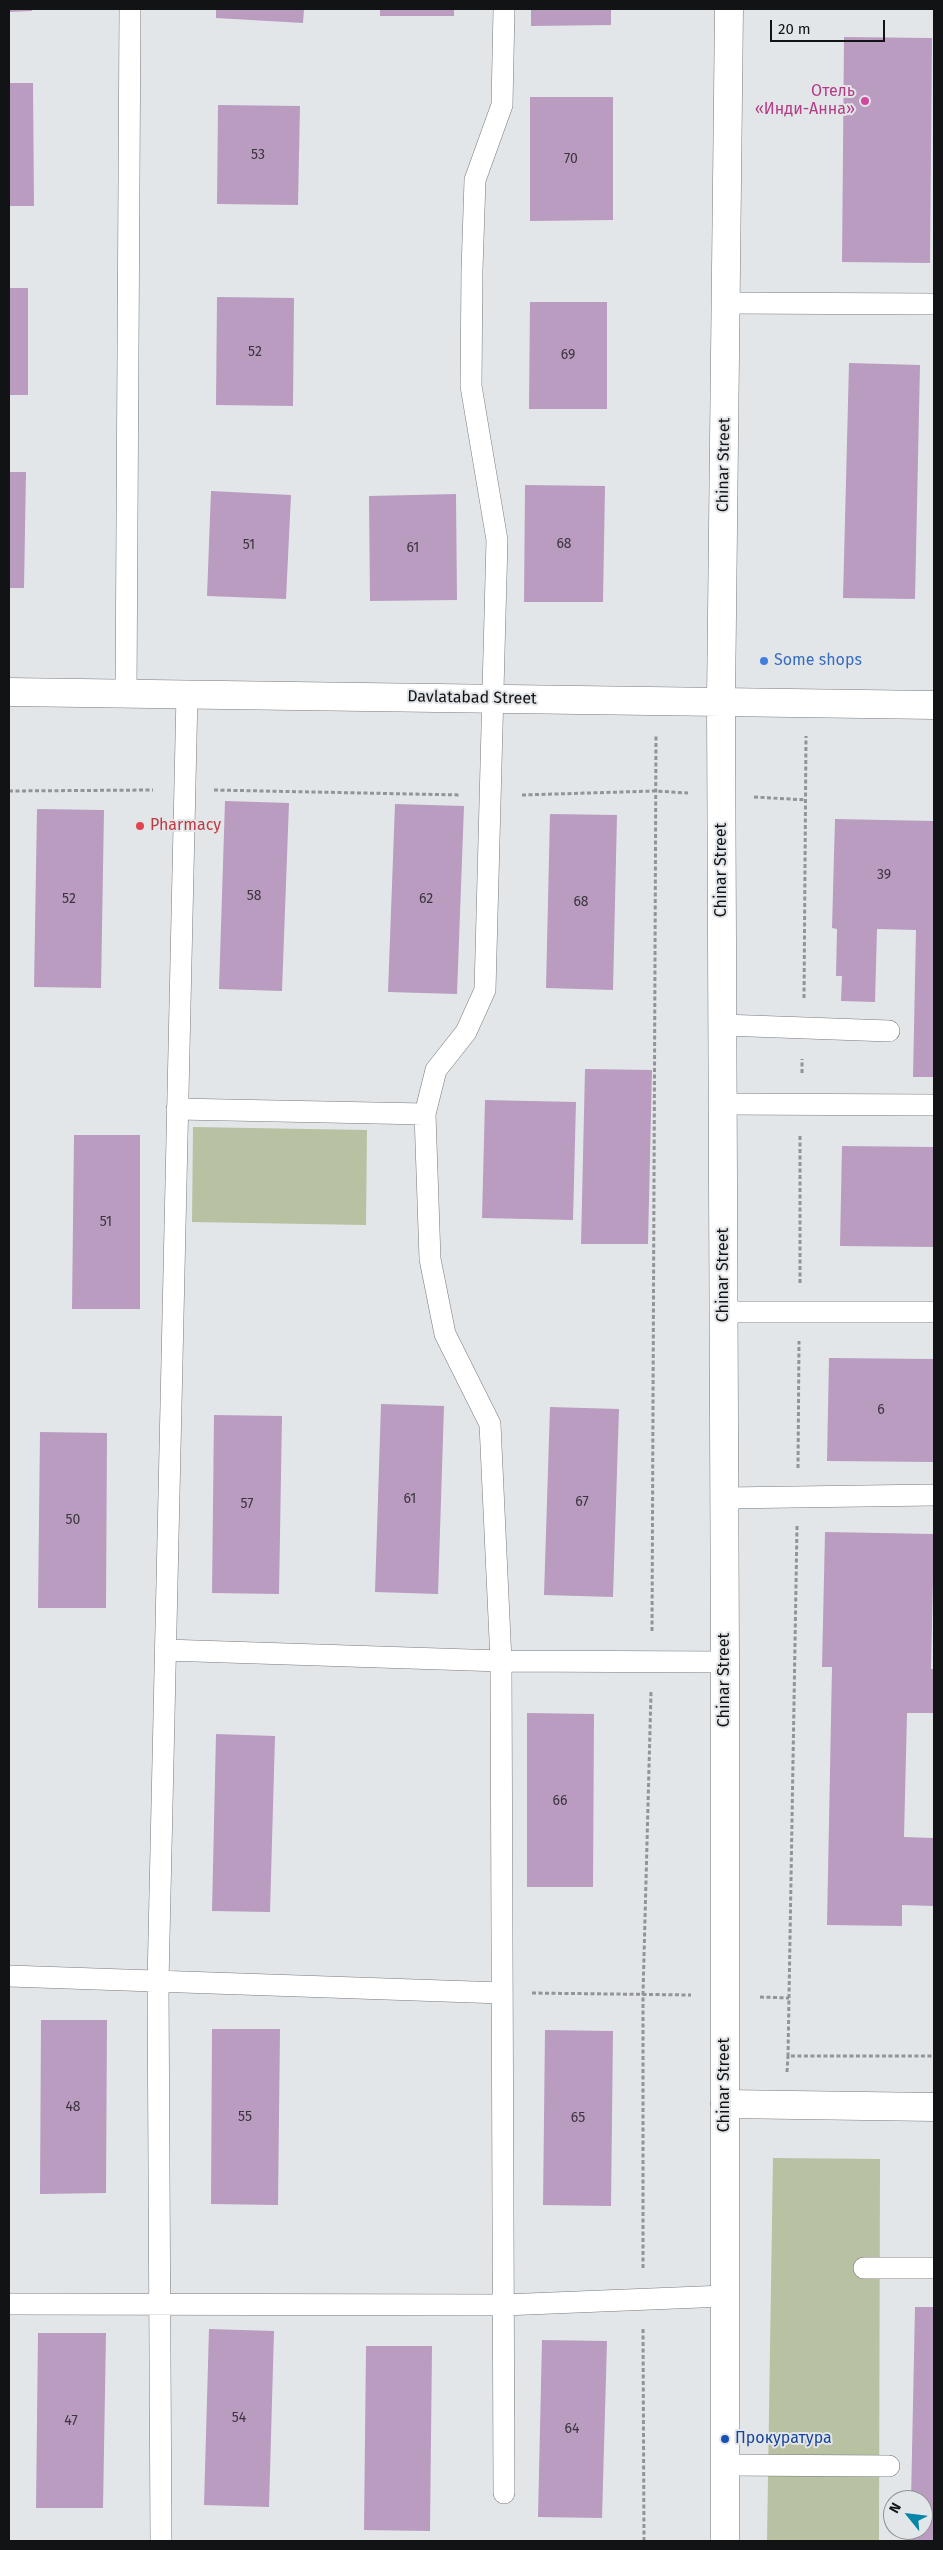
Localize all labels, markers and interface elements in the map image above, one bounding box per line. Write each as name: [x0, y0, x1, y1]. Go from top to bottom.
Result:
scale bar: [773, 10, 888, 42]
text: 20 m: [778, 20, 811, 38]
place label: Отель «Инди-Анна»: [755, 82, 855, 120]
marker: Отель «Инди-Анна»: [859, 95, 871, 107]
house number: 53: [251, 147, 265, 163]
house number: 70: [564, 151, 578, 167]
house number: 52: [248, 344, 262, 360]
house number: 69: [561, 347, 575, 363]
street label: Chinar Street: [714, 418, 734, 512]
house number: 68: [556, 536, 572, 552]
house number: 51: [243, 537, 255, 553]
house number: 61: [407, 540, 419, 556]
place label: Some shops: [774, 651, 862, 671]
marker: Some shops: [758, 655, 770, 667]
street label: Davlatabad Street: [407, 687, 537, 709]
place label: Pharmacy: [150, 816, 221, 836]
marker: Pharmacy: [134, 820, 146, 832]
street label: Chinar Street: [712, 823, 732, 917]
house number: 39: [877, 867, 891, 883]
house number: 58: [247, 888, 261, 904]
house number: 52: [62, 891, 76, 907]
house number: 62: [419, 891, 433, 907]
house number: 68: [573, 894, 589, 910]
house number: 51: [100, 1214, 112, 1230]
street label: Chinar Street: [714, 1228, 734, 1322]
house number: 6: [877, 1402, 885, 1418]
house number: 61: [404, 1491, 416, 1507]
house number: 67: [575, 1494, 589, 1510]
house number: 57: [241, 1496, 253, 1512]
house number: 50: [66, 1512, 80, 1528]
street label: Chinar Street: [715, 1633, 735, 1727]
house number: 66: [553, 1793, 567, 1809]
street label: Chinar Street: [715, 2038, 735, 2132]
house number: 48: [65, 2099, 81, 2115]
house number: 55: [238, 2109, 252, 2125]
house number: 65: [571, 2110, 585, 2126]
house number: 54: [232, 2410, 246, 2426]
house number: 47: [64, 2413, 78, 2429]
house number: 64: [565, 2421, 579, 2437]
place label: Прокуратура: [735, 2429, 832, 2449]
marker: Прокуратура: [719, 2433, 731, 2445]
north arrow: [883, 2490, 933, 2540]
text: N: [886, 2500, 905, 2516]

